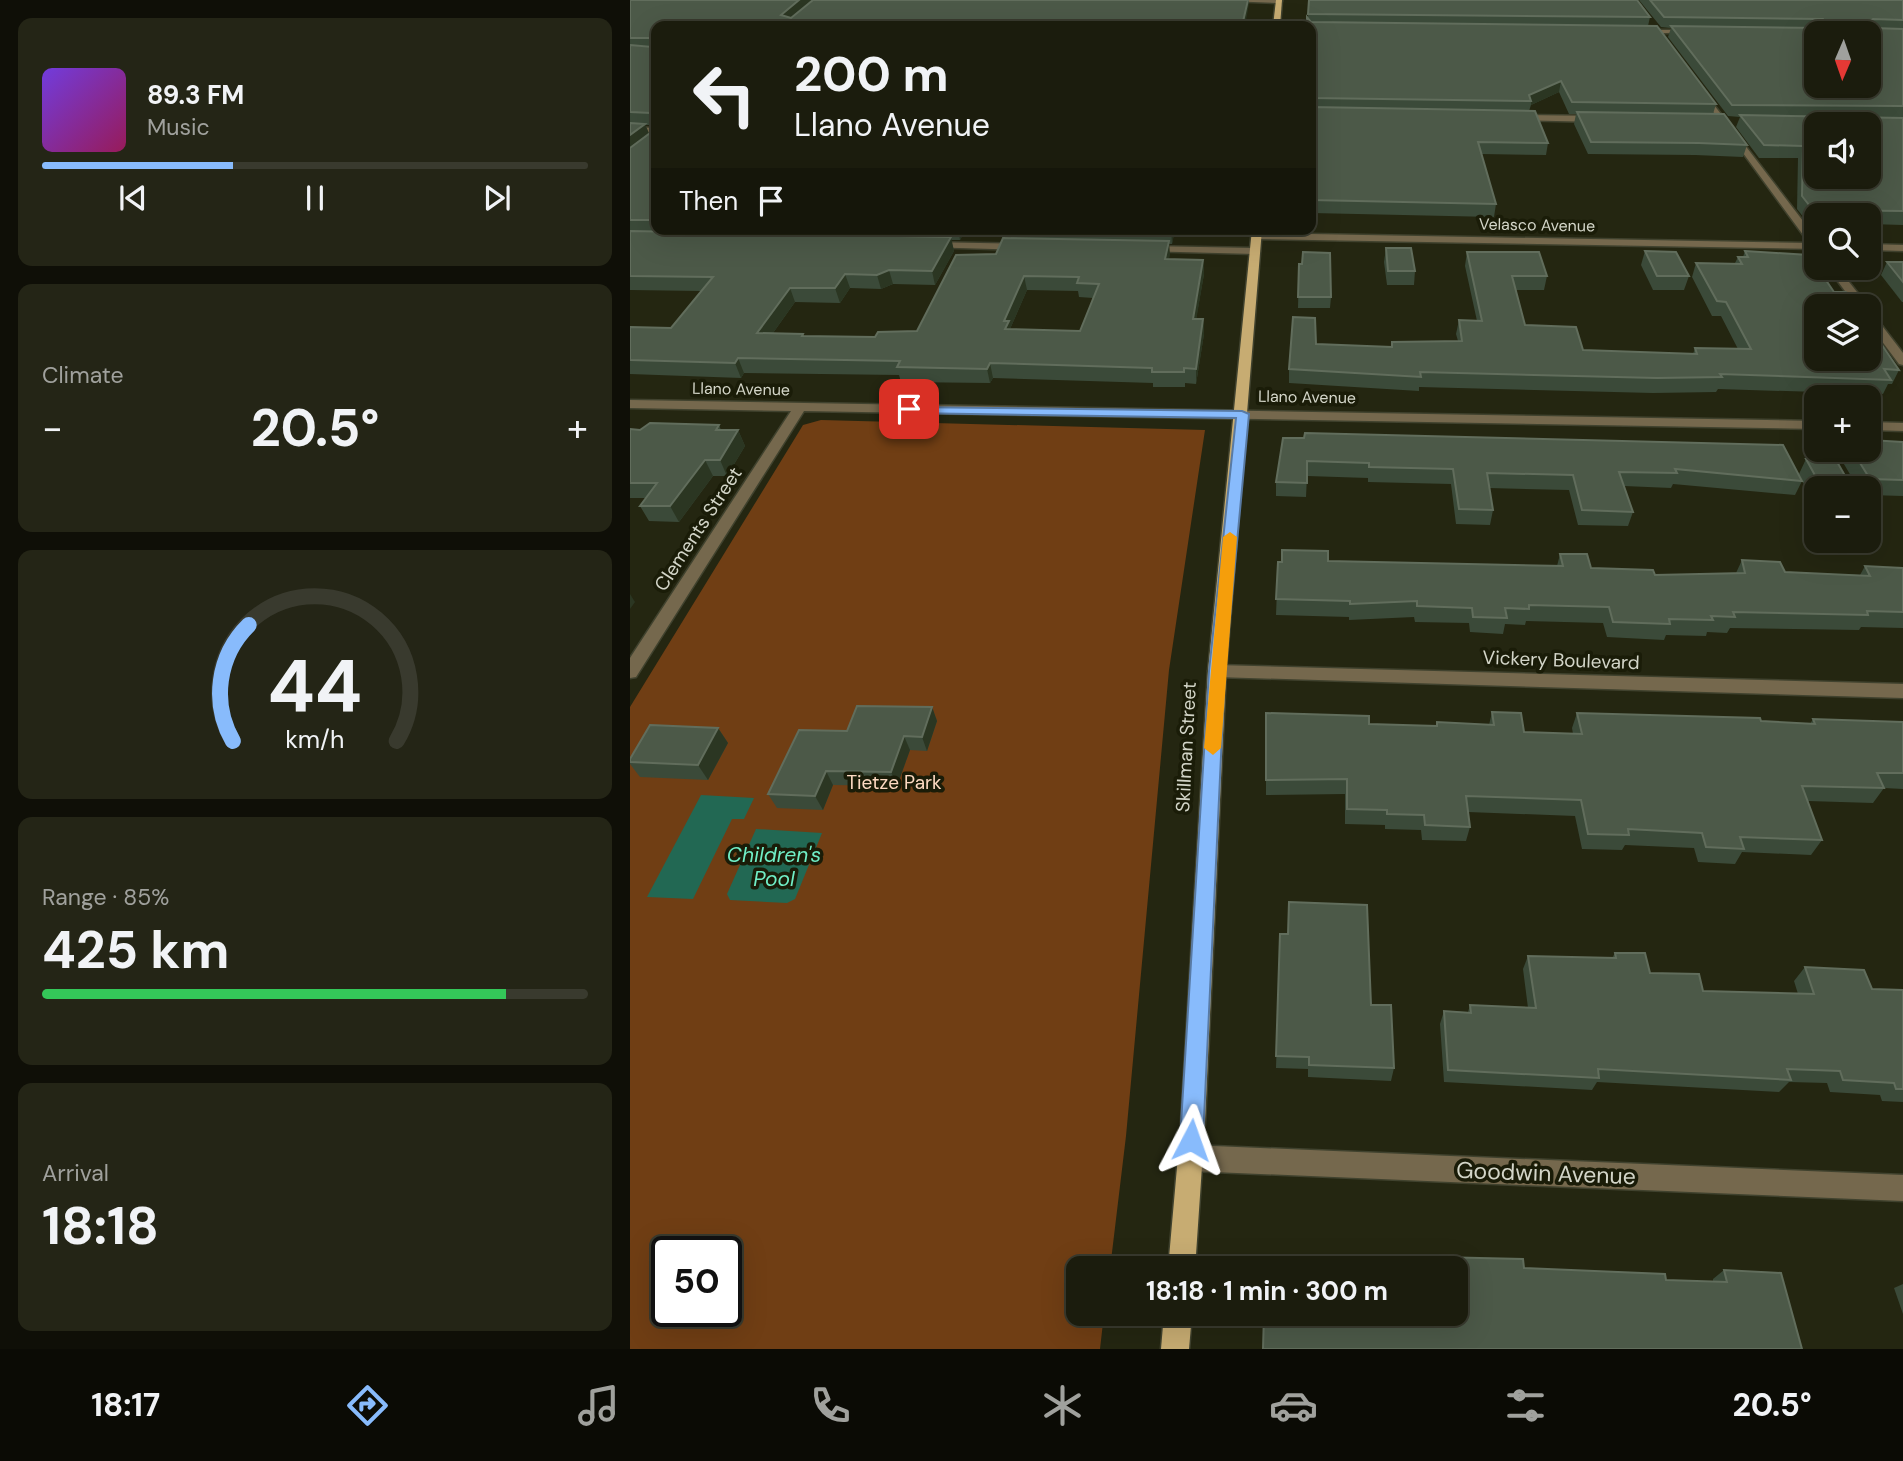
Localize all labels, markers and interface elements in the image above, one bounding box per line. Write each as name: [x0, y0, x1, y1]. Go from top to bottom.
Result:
north arrow: [1804, 21, 1881, 98]
map controls: [1804, 21, 1881, 553]
text: 200 m: [794, 42, 949, 106]
icon: left: [679, 49, 770, 140]
text: 89.3 FM: [147, 78, 244, 112]
text: Llano Avenue: [794, 104, 990, 146]
text: Music: [147, 112, 210, 142]
button: sound: [1804, 112, 1881, 189]
icon: previous: [114, 179, 152, 217]
icon: pause: [296, 179, 334, 217]
icon: next: [478, 179, 516, 217]
icon: arrive: [752, 182, 790, 220]
text: Then: [679, 184, 738, 218]
button: search: [1804, 203, 1881, 280]
street label: Velasco Avenue: [1479, 213, 1595, 237]
button: layers: [1804, 294, 1881, 371]
text: Climate: [42, 360, 124, 390]
street label: Llano Avenue: [692, 378, 790, 400]
pin: [879, 379, 939, 439]
button: +: [1804, 385, 1881, 462]
street label: Llano Avenue: [1258, 386, 1356, 408]
icon: arrive: [890, 390, 928, 428]
text: 20.5°: [251, 394, 379, 462]
text: −: [42, 403, 63, 453]
text: +: [567, 403, 588, 453]
street label: Clements Street: [649, 462, 747, 596]
button: −: [1804, 476, 1881, 553]
text: 44: [268, 639, 362, 734]
street label: Vickery Boulevard: [1482, 645, 1640, 675]
street label: Skillman Street: [1170, 681, 1202, 813]
text: km/h: [285, 722, 345, 755]
park label: Tietze Park: [846, 770, 942, 795]
water label: Children's Pool: [727, 841, 821, 893]
text: Range · 85%: [42, 882, 169, 912]
text: 425 km: [42, 916, 229, 984]
position arrow: [1154, 1103, 1228, 1177]
street label: Goodwin Avenue: [1456, 1155, 1636, 1191]
text: Arrival: [42, 1158, 109, 1188]
text: 18:18: [42, 1192, 159, 1260]
speed limit sign: 50: [651, 1236, 742, 1327]
text: 18:18 · 1 min · 300 m: [1146, 1274, 1388, 1308]
icon: directions: [343, 1381, 392, 1430]
icon: music: [574, 1381, 623, 1430]
icon: phone: [806, 1381, 855, 1430]
icon: climate: [1038, 1381, 1087, 1430]
icon: car: [1269, 1381, 1318, 1430]
icon: filters: [1501, 1381, 1550, 1430]
text: 18:17: [91, 1384, 160, 1426]
text: 20.5°: [1732, 1384, 1812, 1426]

